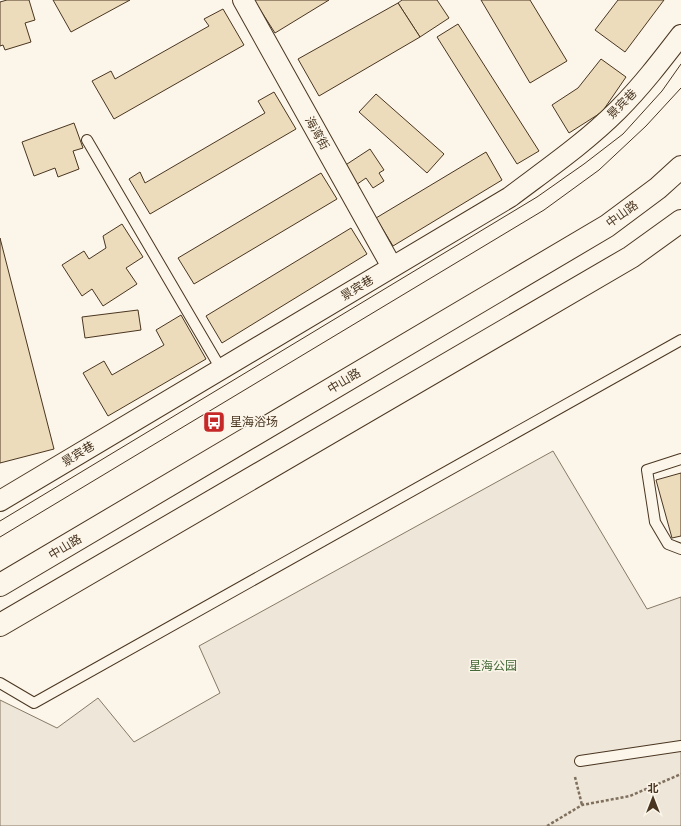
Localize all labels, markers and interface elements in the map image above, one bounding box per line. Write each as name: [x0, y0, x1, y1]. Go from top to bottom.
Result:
street label: 景宾巷: [604, 86, 640, 122]
street label: 海湾街: [302, 114, 332, 152]
street label: 中山路: [603, 198, 641, 230]
street label: 景宾巷: [338, 273, 376, 303]
street label: 中山路: [325, 366, 363, 396]
bus stop icon: 星海浴场: [201, 409, 227, 435]
place label: 星海浴场: [230, 415, 278, 429]
street label: 景宾巷: [59, 439, 97, 469]
street label: 中山路: [46, 532, 84, 562]
park label: 星海公园: [469, 659, 517, 673]
north arrow: [633, 778, 673, 818]
text: 北: [648, 782, 659, 795]

